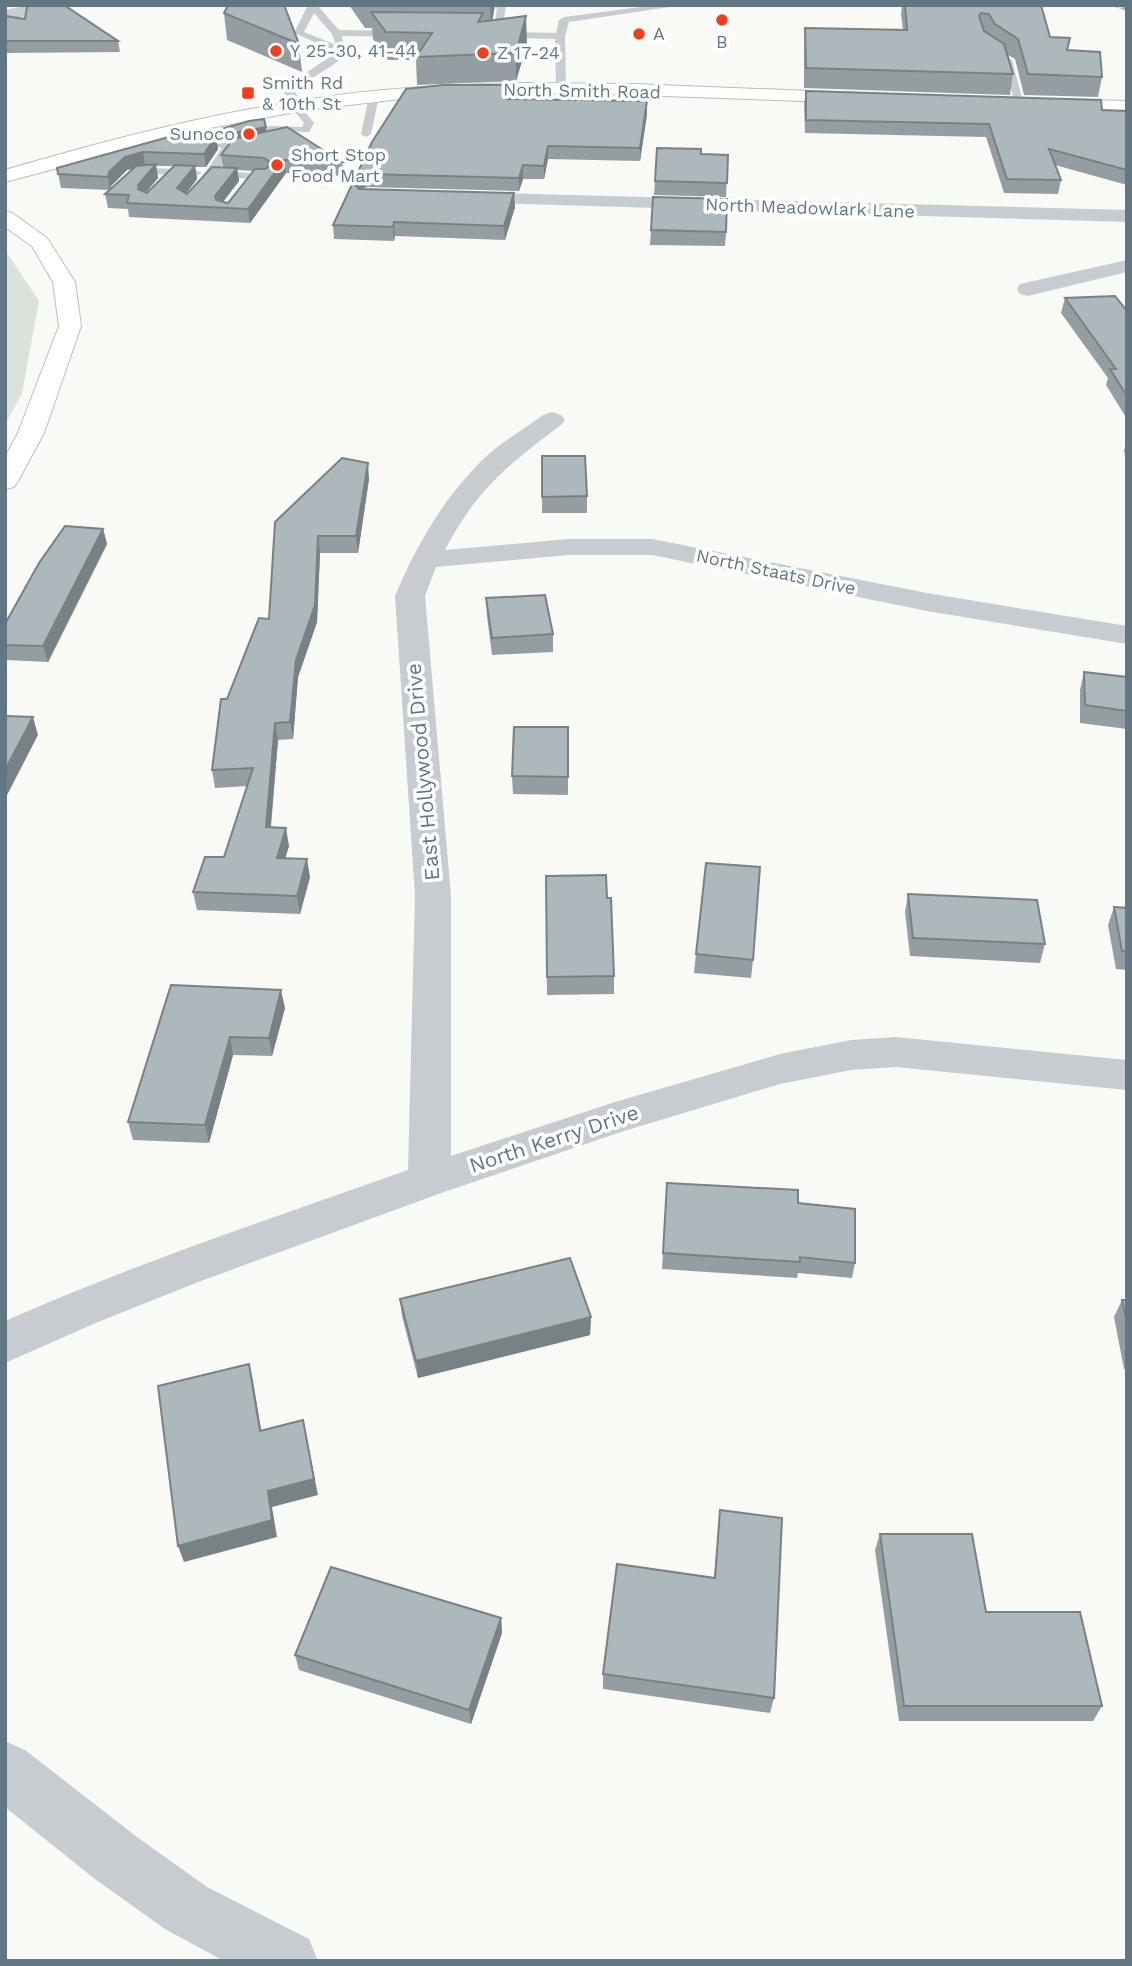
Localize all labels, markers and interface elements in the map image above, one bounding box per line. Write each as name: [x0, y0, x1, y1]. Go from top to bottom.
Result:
marker: B: [714, 12, 730, 28]
place label: A: [653, 23, 665, 44]
marker: A: [631, 26, 647, 42]
place label: B: [716, 31, 728, 52]
place label: Y 25-30, 41-44: [290, 40, 417, 61]
place label: Z 17-24: [497, 42, 560, 63]
marker: Y 25-30, 41-44: [268, 43, 284, 59]
marker: Z 17-24: [475, 45, 491, 61]
place label: Smith Rd & 10th St: [262, 72, 343, 114]
street label: North Smith Road: [503, 79, 661, 102]
marker: Smith Rd & 10th St: [240, 85, 256, 101]
place label: Sunoco: [170, 123, 235, 144]
marker: Sunoco: [241, 126, 257, 142]
place label: Short Stop Food Mart: [291, 144, 386, 186]
marker: Short Stop Food Mart: [269, 157, 285, 173]
street label: North Meadowlark Lane: [705, 193, 915, 222]
street label: North Staats Drive: [694, 544, 858, 599]
street label: East Hollywood Drive: [401, 662, 444, 882]
street label: North Kerry Drive: [466, 1099, 642, 1178]

